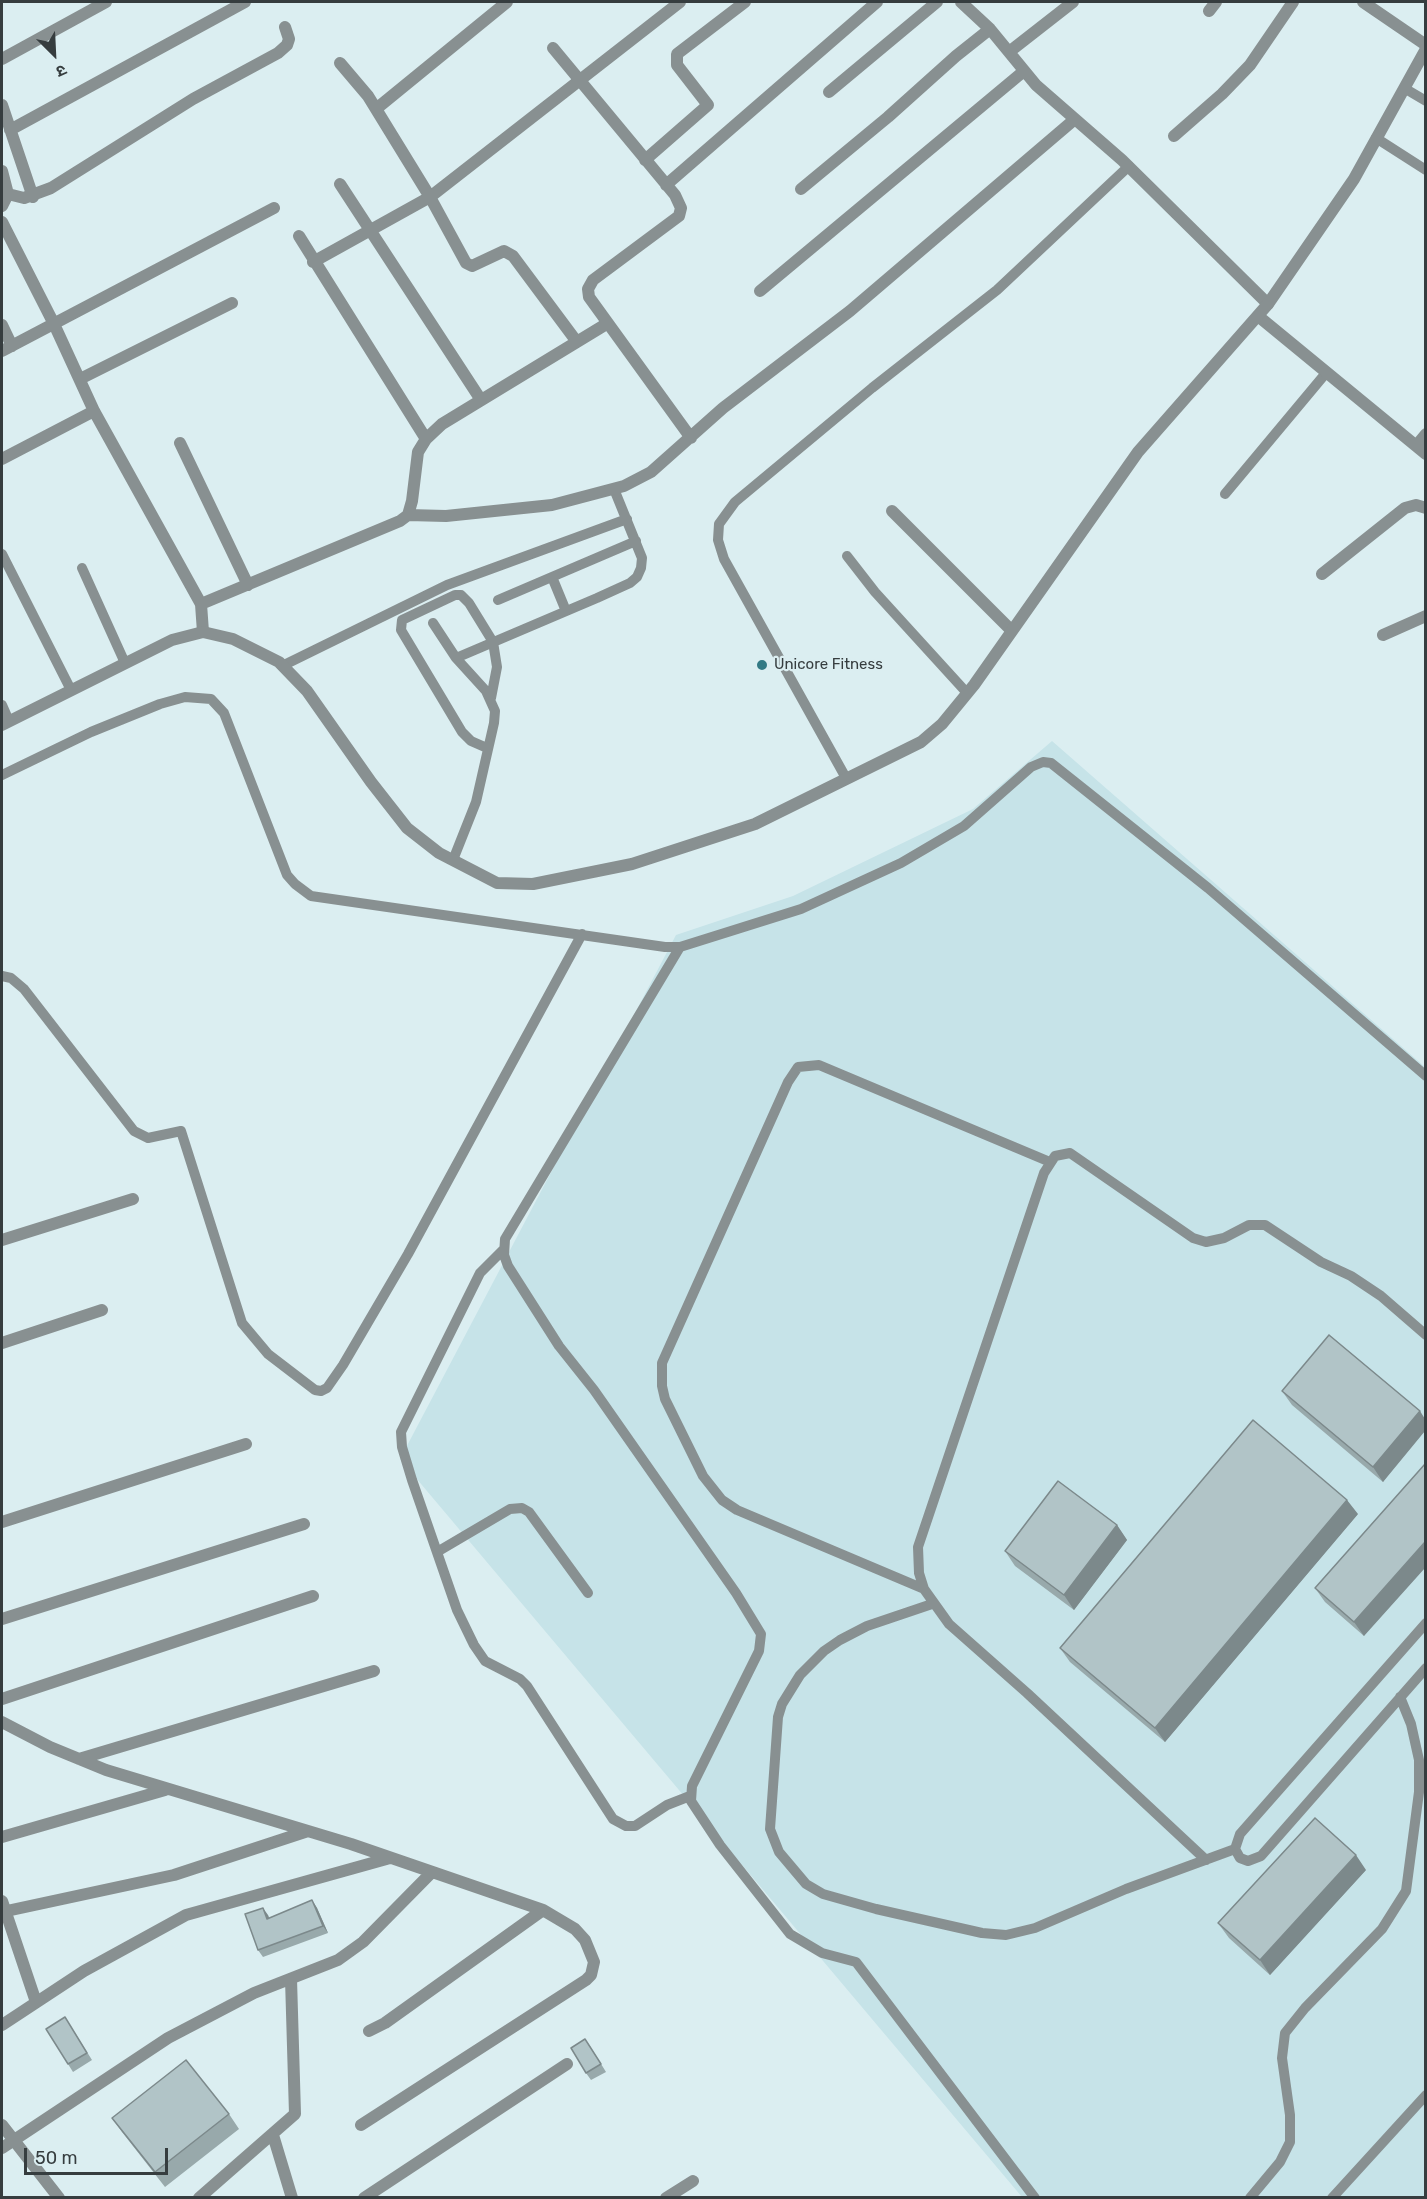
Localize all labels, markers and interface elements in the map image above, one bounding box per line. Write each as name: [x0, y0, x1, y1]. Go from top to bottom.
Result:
north arrow: [24, 24, 84, 84]
text: उ: [53, 60, 70, 81]
place label: Unicore Fitness: [774, 656, 883, 674]
marker: Unicore Fitness: [755, 658, 769, 672]
scale bar: [27, 2136, 171, 2174]
text: 50 m: [35, 2147, 78, 2169]

